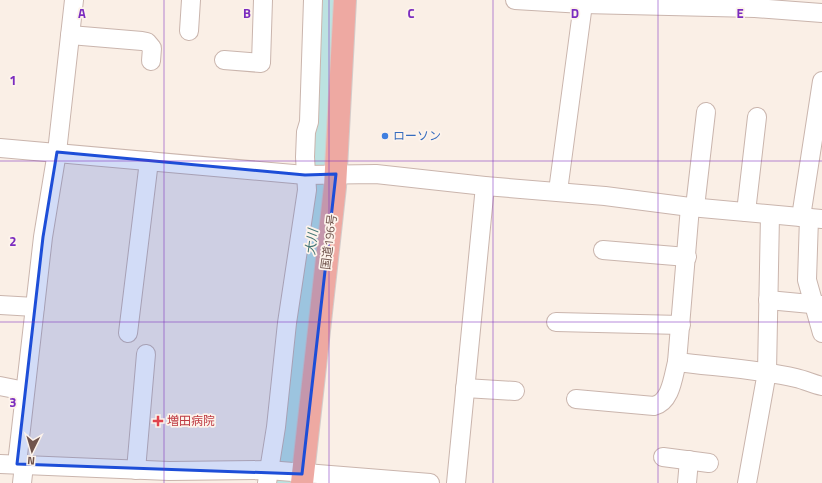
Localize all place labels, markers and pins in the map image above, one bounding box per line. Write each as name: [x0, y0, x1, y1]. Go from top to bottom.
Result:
place label: ローソン: [393, 126, 441, 145]
marker: ローソン: [380, 131, 390, 141]
place label: 増田病院: [167, 411, 215, 430]
marker: 増田病院: [152, 415, 164, 427]

